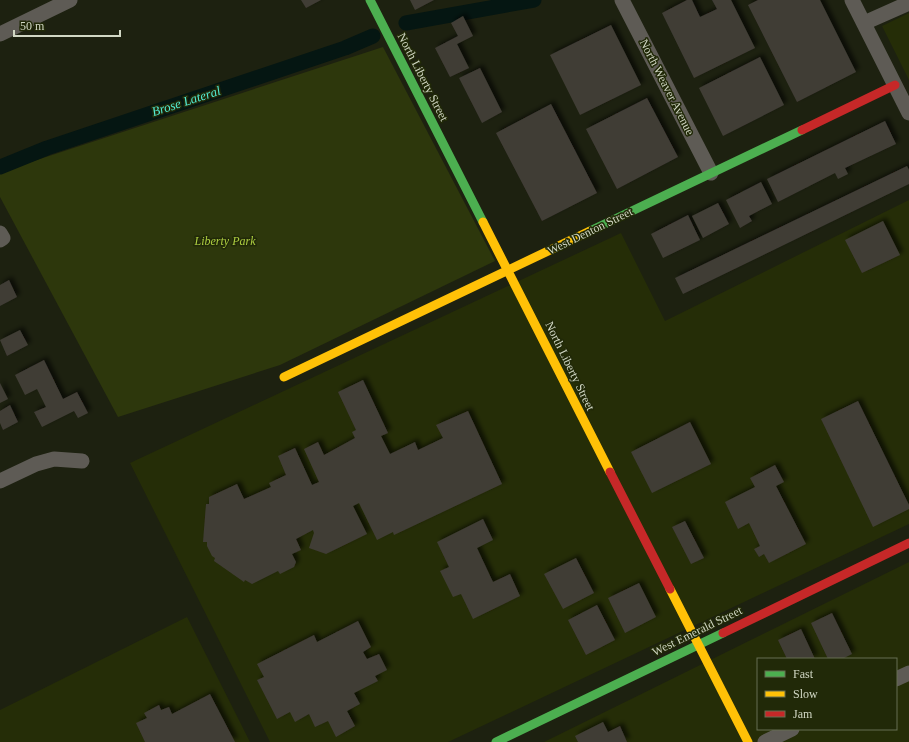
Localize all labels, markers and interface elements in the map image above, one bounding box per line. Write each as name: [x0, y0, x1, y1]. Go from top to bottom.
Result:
scale bar: [14, 12, 120, 38]
text: 50 m: [20, 19, 45, 33]
street label: North Liberty Street: [395, 30, 452, 124]
street label: North Weaver Avenue: [637, 37, 697, 137]
water label: Brose Lateral: [150, 83, 223, 119]
street label: West Denton Street: [545, 204, 635, 258]
park label: Liberty Park: [194, 234, 256, 248]
street label: North Liberty Street: [542, 319, 598, 413]
street label: West Emerald Street: [650, 603, 745, 659]
legend: [757, 658, 897, 730]
text: Fast: [793, 667, 814, 681]
text: Slow: [793, 687, 818, 701]
text: Jam: [793, 707, 813, 721]

